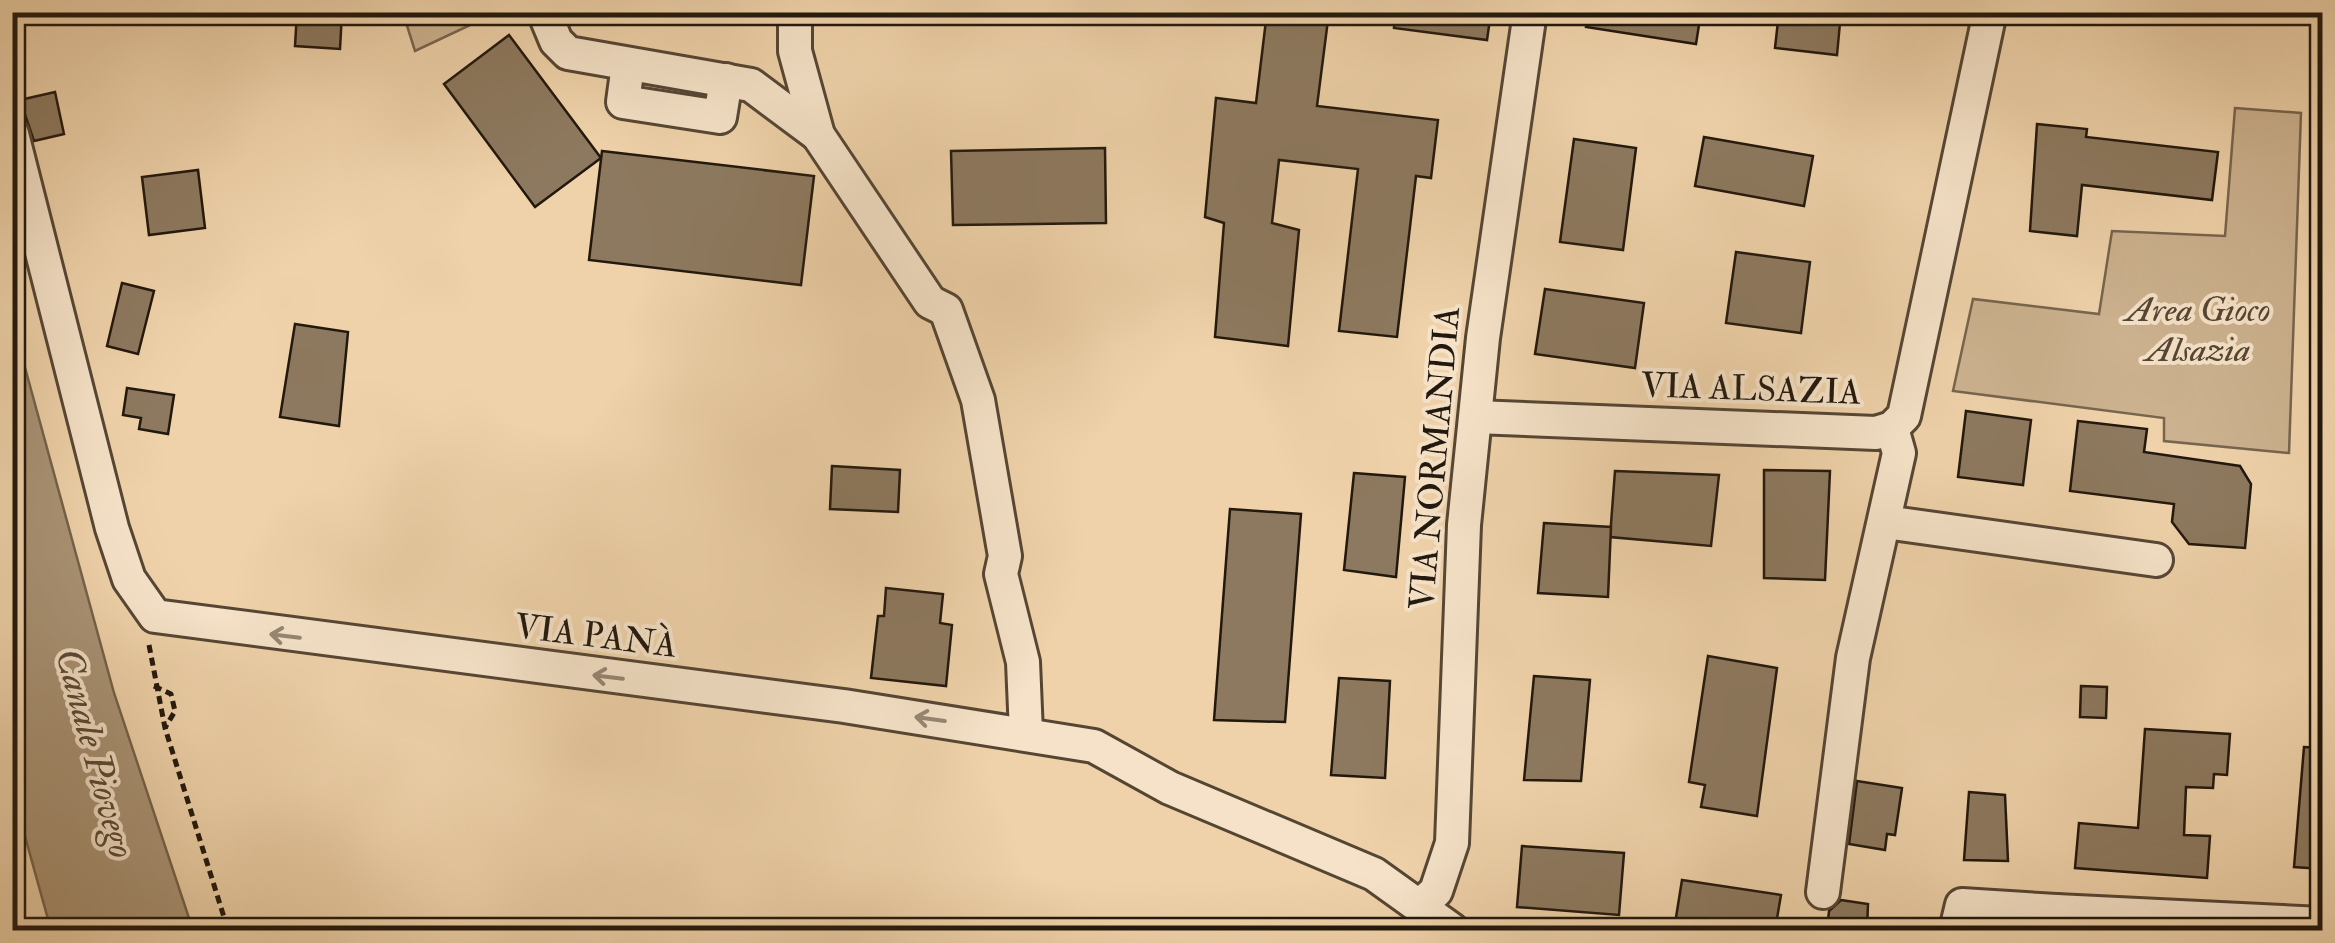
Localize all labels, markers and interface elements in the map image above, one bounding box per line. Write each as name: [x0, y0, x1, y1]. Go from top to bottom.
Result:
park label: Area Gioco Alsazia: [2121, 288, 2271, 372]
street label: VIA NORMANDIA: [1400, 305, 1470, 612]
street label: VIA ALSAZIA: [1640, 363, 1862, 415]
street label: VIA PANÀ: [512, 603, 680, 668]
one-way arrow: [270, 626, 302, 645]
water label: Canale Piovego: [44, 643, 146, 863]
one-way arrow: [592, 667, 624, 686]
one-way arrow: [914, 709, 947, 727]

